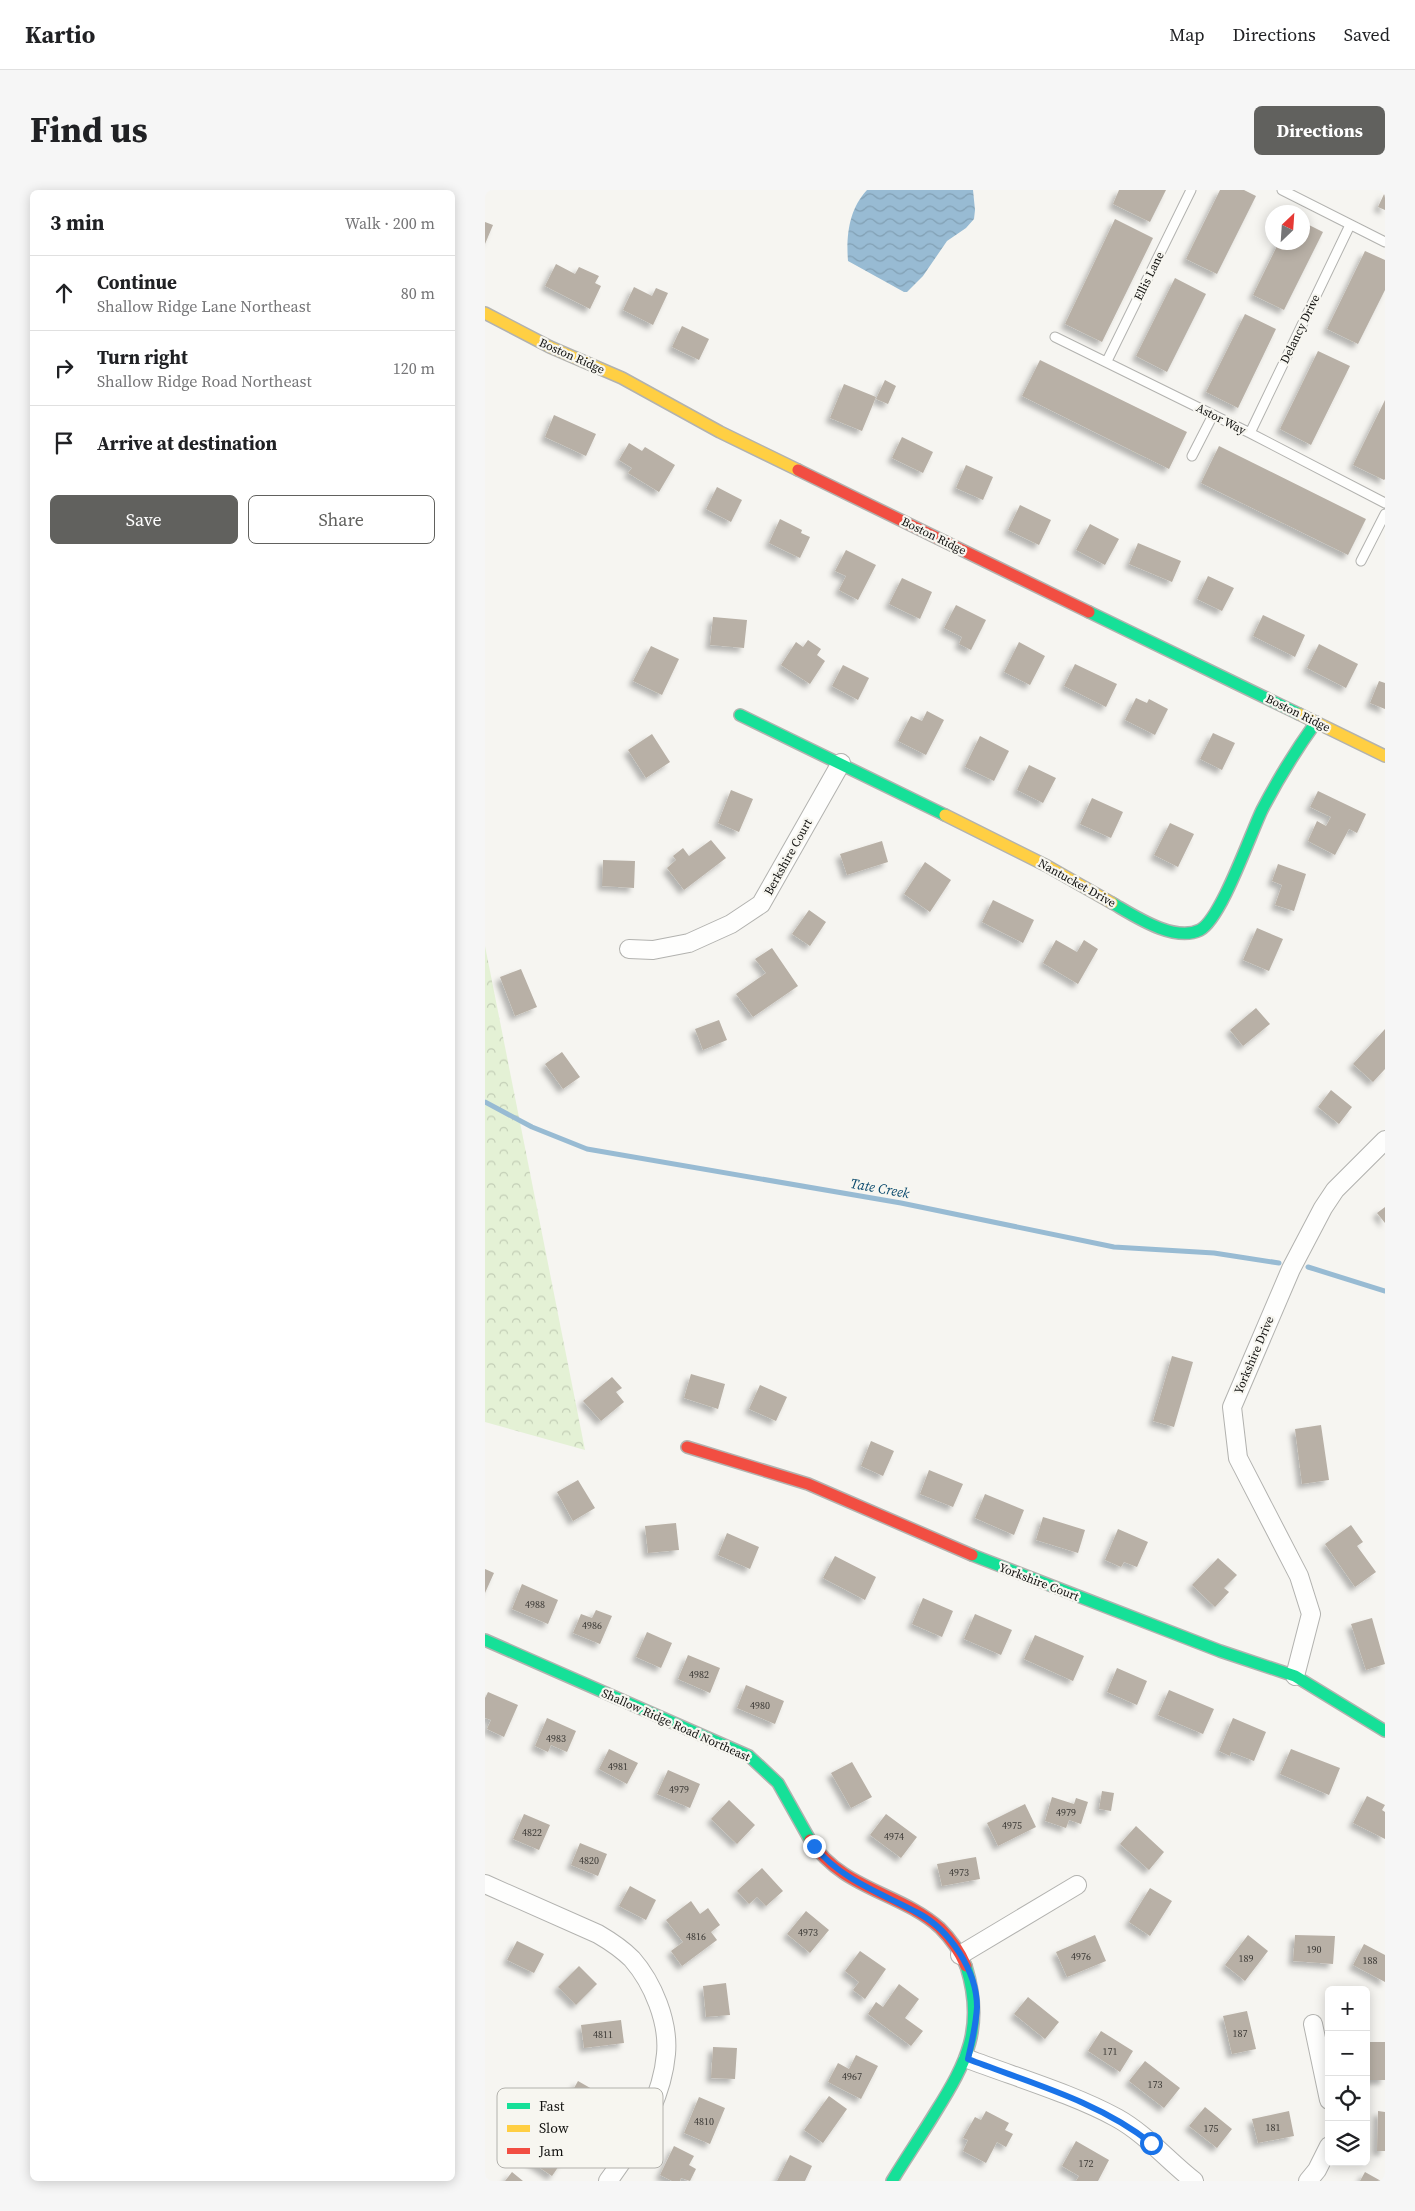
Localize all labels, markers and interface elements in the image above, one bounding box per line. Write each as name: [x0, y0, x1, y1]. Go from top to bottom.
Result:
text: Kartio: [25, 18, 95, 51]
text: Map: [1169, 22, 1205, 47]
text: Directions: [1233, 22, 1316, 47]
text: Saved: [1344, 22, 1390, 47]
text: Find us: [30, 106, 148, 154]
button: Directions: [1254, 106, 1385, 155]
north arrow: [1265, 205, 1310, 250]
text: 3 min: [50, 208, 105, 237]
text: Walk · 200 m: [345, 212, 435, 234]
street label: Ellis Lane: [1130, 249, 1168, 303]
text: Continue: [97, 269, 177, 295]
icon: ahead: [50, 279, 78, 307]
text: 80 m: [401, 282, 435, 304]
street label: Delancy Drive: [1276, 292, 1324, 366]
text: Shallow Ridge Lane Northeast: [97, 295, 311, 317]
street label: Boston Ridge: [537, 334, 607, 378]
text: Turn right: [97, 344, 188, 370]
icon: right: [50, 354, 78, 382]
text: 120 m: [393, 357, 435, 379]
text: Shallow Ridge Road Northeast: [97, 370, 312, 392]
street label: Astor Way: [1193, 400, 1249, 439]
icon: arrive: [50, 429, 78, 457]
text: Arrive at destination: [97, 430, 277, 456]
button: Save: [50, 495, 238, 544]
button: Share: [248, 495, 435, 544]
street label: Boston Ridge: [899, 513, 969, 559]
street label: Boston Ridge: [1263, 690, 1333, 736]
street label: Berkshire Court: [760, 816, 816, 898]
street label: Nantucket Drive: [1035, 855, 1119, 911]
water label: Tate Creek: [849, 1173, 911, 1203]
street label: Yorkshire Drive: [1230, 1314, 1278, 1396]
street label: Yorkshire Court: [997, 1559, 1081, 1605]
house number: 4988: [525, 1598, 545, 1611]
house number: 4986: [582, 1619, 602, 1632]
house number: 4982: [689, 1668, 709, 1681]
street label: Shallow Ridge Road Northeast: [599, 1685, 753, 1765]
house number: 4980: [750, 1699, 770, 1712]
house number: 4983: [546, 1732, 566, 1745]
house number: 4981: [608, 1760, 628, 1773]
house number: 4979: [669, 1783, 689, 1796]
house number: 4979: [1056, 1806, 1076, 1819]
house number: 4975: [1002, 1819, 1022, 1832]
house number: 4822: [522, 1826, 542, 1839]
house number: 4974: [884, 1830, 904, 1843]
route end: [803, 1835, 826, 1858]
house number: 4820: [579, 1854, 599, 1867]
house number: 4973: [949, 1866, 969, 1879]
house number: 4973: [798, 1926, 818, 1939]
house number: 4816: [686, 1930, 706, 1943]
house number: 190: [1307, 1943, 1322, 1956]
house number: 4976: [1071, 1950, 1091, 1963]
house number: 189: [1239, 1952, 1254, 1965]
house number: 188: [1363, 1954, 1378, 1967]
map controls: [1325, 1986, 1370, 2166]
button: +: [1325, 1986, 1370, 2031]
house number: 187: [1233, 2027, 1248, 2040]
house number: 4811: [593, 2028, 613, 2041]
button: −: [1325, 2031, 1370, 2076]
house number: 171: [1103, 2045, 1118, 2058]
house number: 4967: [842, 2070, 862, 2083]
button: locate: [1325, 2076, 1370, 2121]
house number: 173: [1148, 2078, 1163, 2091]
legend: [497, 2088, 663, 2168]
text: Fast: [539, 2096, 565, 2116]
house number: 4810: [694, 2115, 714, 2128]
text: Slow: [539, 2118, 569, 2138]
house number: 181: [1266, 2121, 1281, 2134]
button: layers: [1325, 2121, 1370, 2166]
house number: 175: [1204, 2122, 1219, 2135]
route start: [1140, 2132, 1163, 2155]
text: Jam: [538, 2141, 564, 2161]
house number: 172: [1079, 2157, 1094, 2170]

